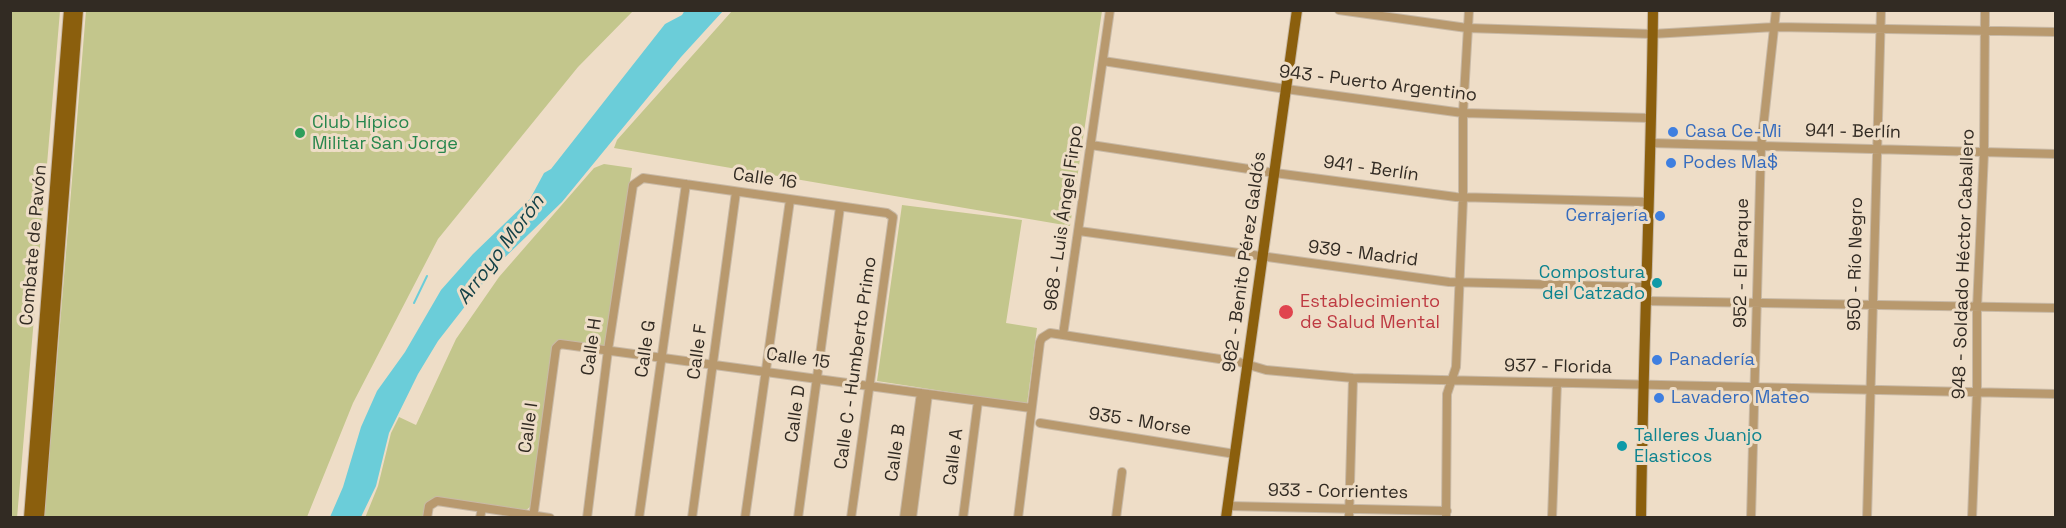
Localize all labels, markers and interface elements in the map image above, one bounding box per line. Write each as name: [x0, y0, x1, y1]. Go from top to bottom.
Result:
street label: 943 - Puerto Argentino: [1278, 61, 1478, 107]
place label: Club Hípico Militar San Jorge: [312, 112, 458, 154]
street label: 941 - Berlín: [1805, 120, 1901, 144]
place label: Casa Ce-Mi: [1685, 121, 1782, 143]
street label: 968 - Luis Ángel Firpo: [1040, 124, 1088, 312]
marker: Casa Ce-Mi: [1666, 125, 1680, 139]
marker: Club Hípico Militar San Jorge: [293, 126, 307, 140]
street label: 948 - Soldado Héctor Caballero: [1948, 128, 1980, 400]
street label: 962 - Benito Pérez Galdós: [1219, 150, 1271, 374]
street label: 941 - Berlín: [1322, 152, 1420, 186]
place label: Podes Ma$: [1683, 152, 1778, 174]
marker: Podes Ma$: [1664, 156, 1678, 170]
street label: Combate de Pavón: [16, 164, 52, 326]
street label: Calle 16: [732, 164, 798, 194]
water label: Arroyo Morón: [452, 191, 550, 309]
street label: 950 - Río Negro: [1844, 197, 1868, 331]
street label: 952 - El Parque: [1730, 198, 1754, 328]
place label: Cerrajería: [1566, 205, 1648, 227]
marker: Cerrajería: [1653, 209, 1667, 223]
street label: 939 - Madrid: [1307, 237, 1419, 271]
street label: Calle C - Humberto Primo: [830, 255, 882, 471]
place label: Compostura del Catzado: [1539, 262, 1645, 304]
marker: Compostura del Catzado: [1650, 276, 1664, 290]
place label: Establecimiento de Salud Mental: [1300, 291, 1440, 334]
marker: Establecimiento de Salud Mental: [1277, 303, 1295, 321]
street label: Calle H: [577, 317, 607, 377]
street label: Calle G: [631, 319, 661, 379]
street label: Calle F: [683, 323, 713, 381]
street label: Calle 15: [765, 344, 831, 374]
place label: Panadería: [1669, 349, 1755, 371]
marker: Panadería: [1650, 353, 1664, 367]
street label: 937 - Florida: [1504, 355, 1612, 379]
street label: Calle D: [781, 384, 811, 444]
place label: Lavadero Mateo: [1671, 387, 1810, 409]
marker: Lavadero Mateo: [1652, 391, 1666, 405]
street label: Calle I: [515, 402, 543, 454]
street label: 935 - Morse: [1087, 403, 1193, 441]
street label: Calle B: [881, 423, 911, 483]
place label: Talleres Juanjo Elasticos: [1634, 425, 1762, 468]
street label: Calle A: [940, 427, 968, 487]
marker: Talleres Juanjo Elasticos: [1615, 439, 1629, 453]
street label: 933 - Corrientes: [1268, 480, 1408, 504]

